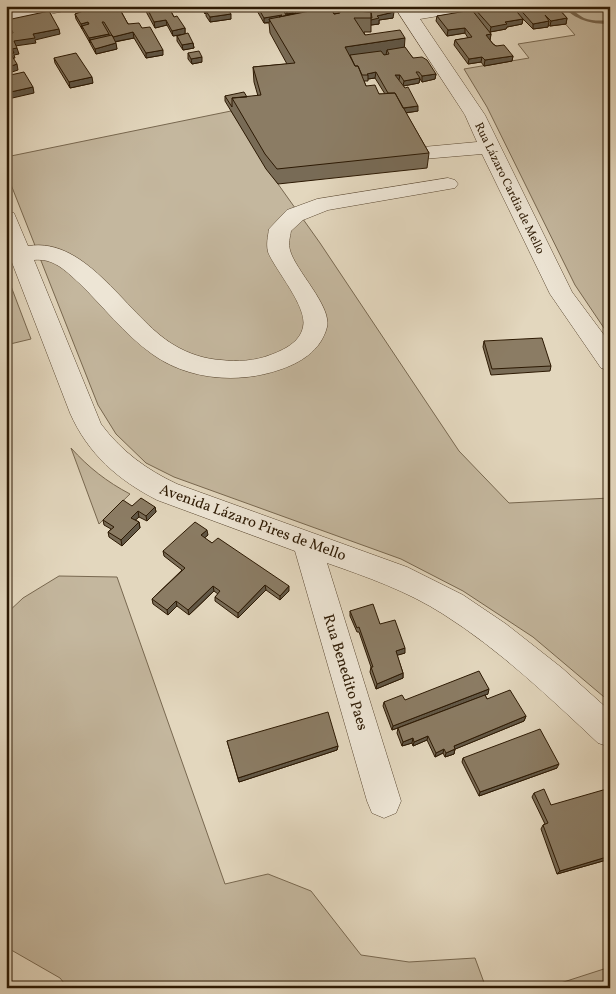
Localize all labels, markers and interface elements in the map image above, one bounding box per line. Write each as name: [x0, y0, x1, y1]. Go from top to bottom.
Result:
street label: Rua Lázaro Cardia de Mello: [470, 120, 548, 257]
street label: Avenida Lázaro Pires de Mello: [156, 480, 349, 567]
street label: Rua Benedito Paes: [317, 612, 372, 733]

